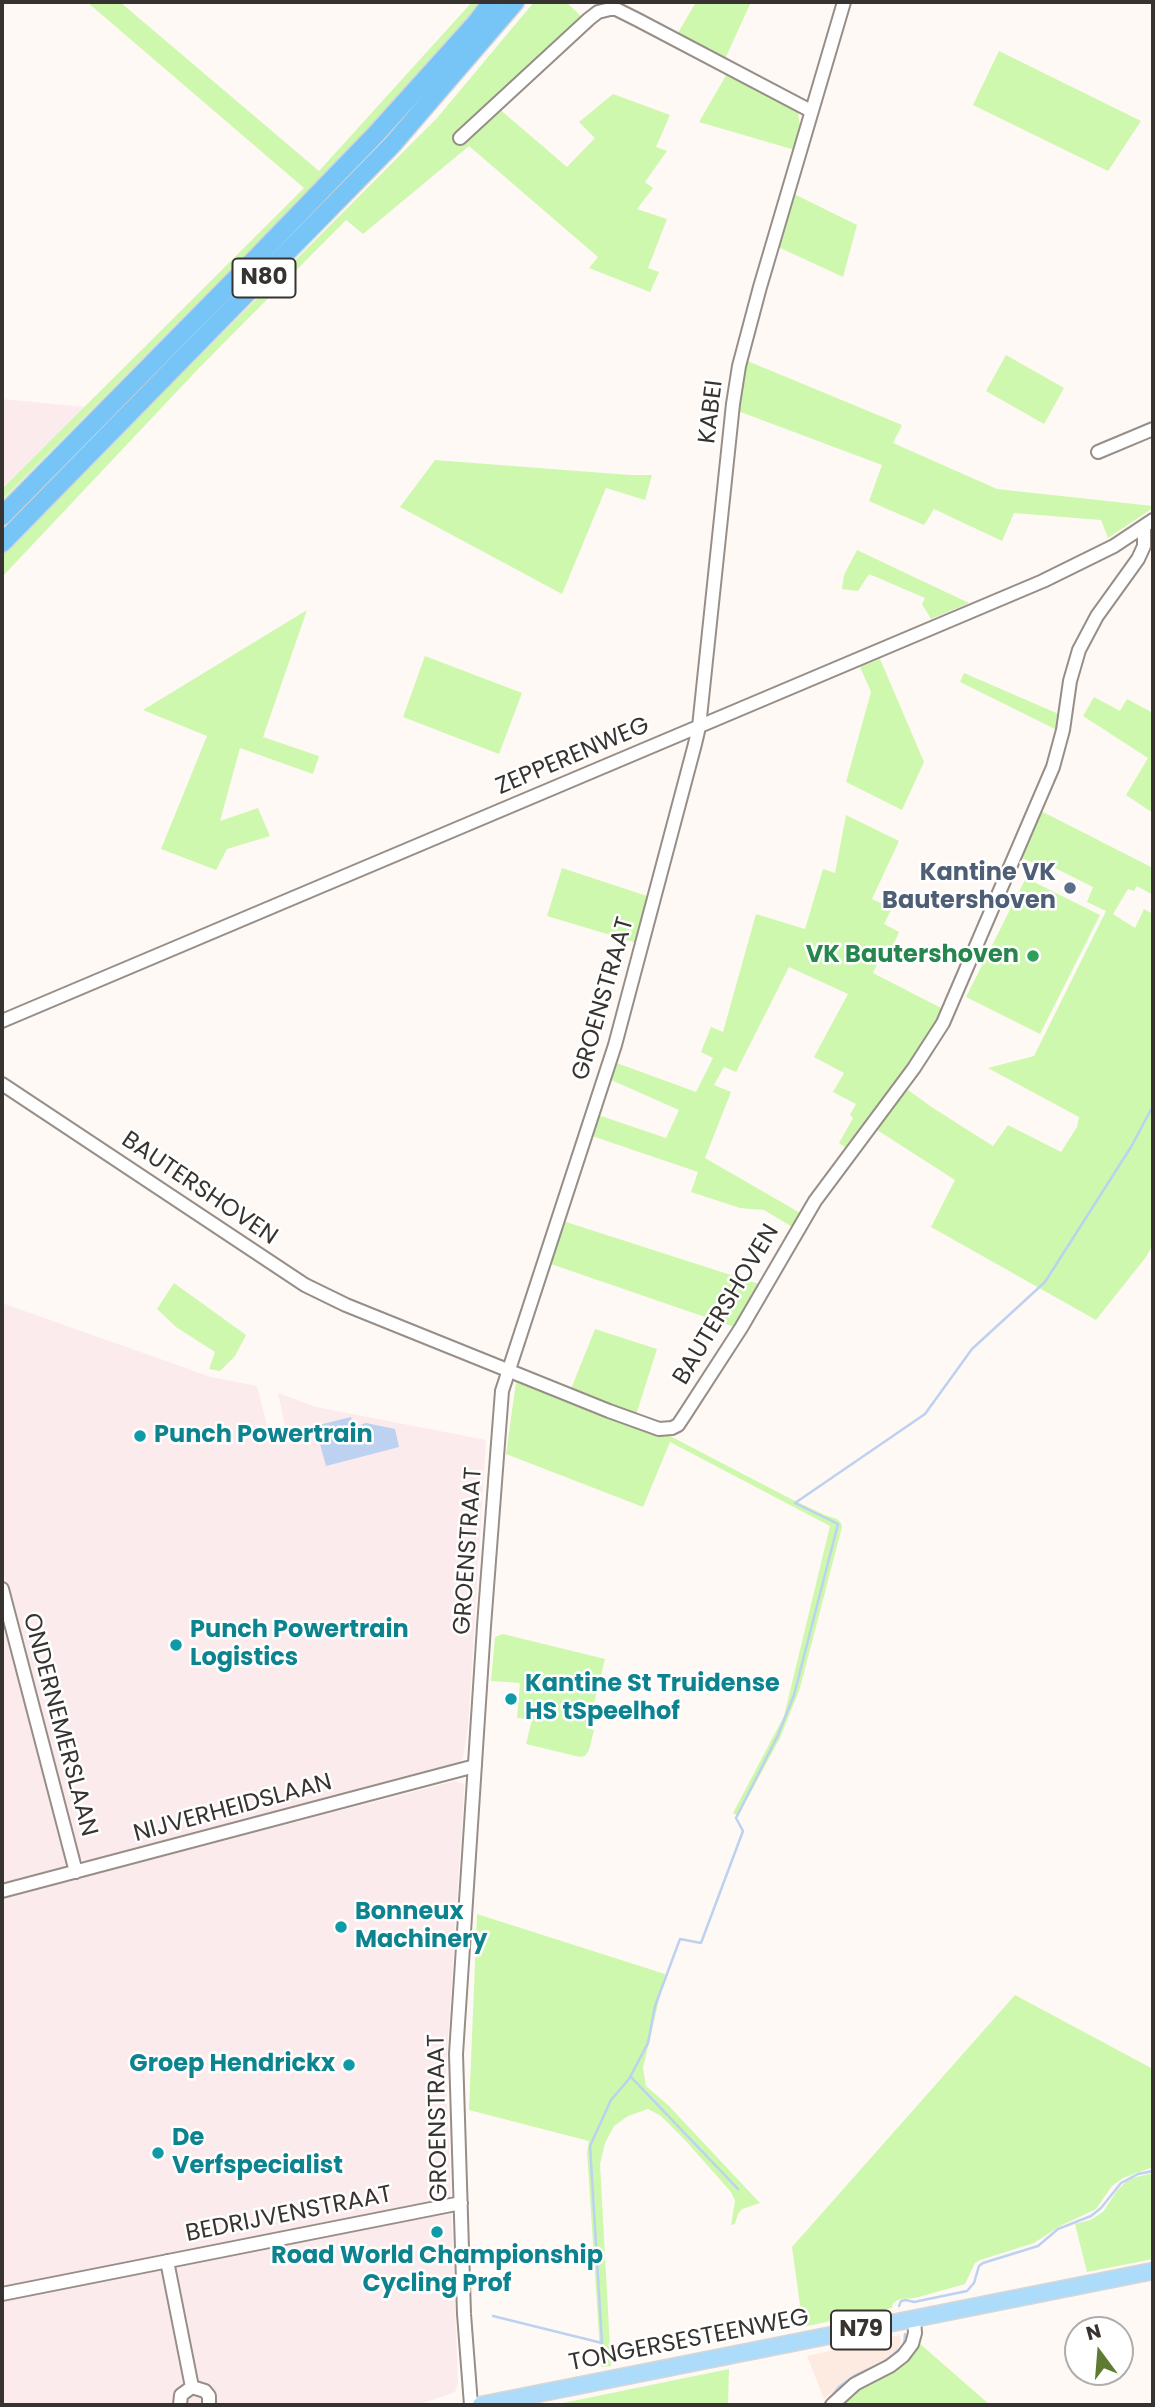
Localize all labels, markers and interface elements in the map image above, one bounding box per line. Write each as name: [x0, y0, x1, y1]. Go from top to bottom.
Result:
road number: N80: [232, 258, 296, 298]
street label: KABEI: [694, 379, 730, 445]
street label: ZEPPERENWEG: [492, 712, 654, 802]
place label: Kantine VK Bautershoven: [882, 860, 1056, 916]
marker: Kantine VK Bautershoven: [1062, 880, 1078, 896]
street label: GROENSTRAAT: [567, 914, 641, 1084]
place label: VK Bautershoven: [806, 942, 1019, 970]
marker: VK Bautershoven: [1025, 948, 1041, 964]
street label: BAUTERSHOVEN: [116, 1126, 282, 1252]
street label: BAUTERSHOVEN: [668, 1220, 786, 1390]
place label: Punch Powertrain: [154, 1422, 373, 1450]
marker: Punch Powertrain: [132, 1428, 148, 1444]
street label: GROENSTRAAT: [449, 1466, 489, 1636]
street label: ONDERNEMERSLAAN: [15, 1610, 103, 1840]
place label: Punch Powertrain Logistics: [190, 1617, 409, 1673]
marker: Punch Powertrain Logistics: [168, 1637, 184, 1653]
place label: Kantine St Truidense HS tSpeelhof: [525, 1671, 780, 1727]
marker: Kantine St Truidense HS tSpeelhof: [503, 1691, 519, 1707]
street label: NIJVERHEIDSLAAN: [131, 1769, 335, 1849]
place label: Bonneux Machinery: [355, 1899, 488, 1955]
marker: Bonneux Machinery: [333, 1919, 349, 1935]
street label: GROENSTRAAT: [423, 2034, 455, 2202]
place label: Groep Hendrickx: [129, 2051, 335, 2079]
marker: Groep Hendrickx: [341, 2057, 357, 2073]
place label: De Verfspecialist: [172, 2125, 343, 2181]
marker: De Verfspecialist: [150, 2145, 166, 2161]
street label: BEDRIJVENSTRAAT: [183, 2181, 395, 2249]
marker: Road World Championship Cycling Prof: [429, 2224, 445, 2240]
place label: Road World Championship Cycling Prof: [271, 2243, 603, 2299]
street label: TONGERSESTEENWEG: [567, 2304, 811, 2378]
road number: N79: [831, 2310, 891, 2350]
north arrow: [1064, 2316, 1134, 2386]
text: N: [1083, 2317, 1104, 2347]

